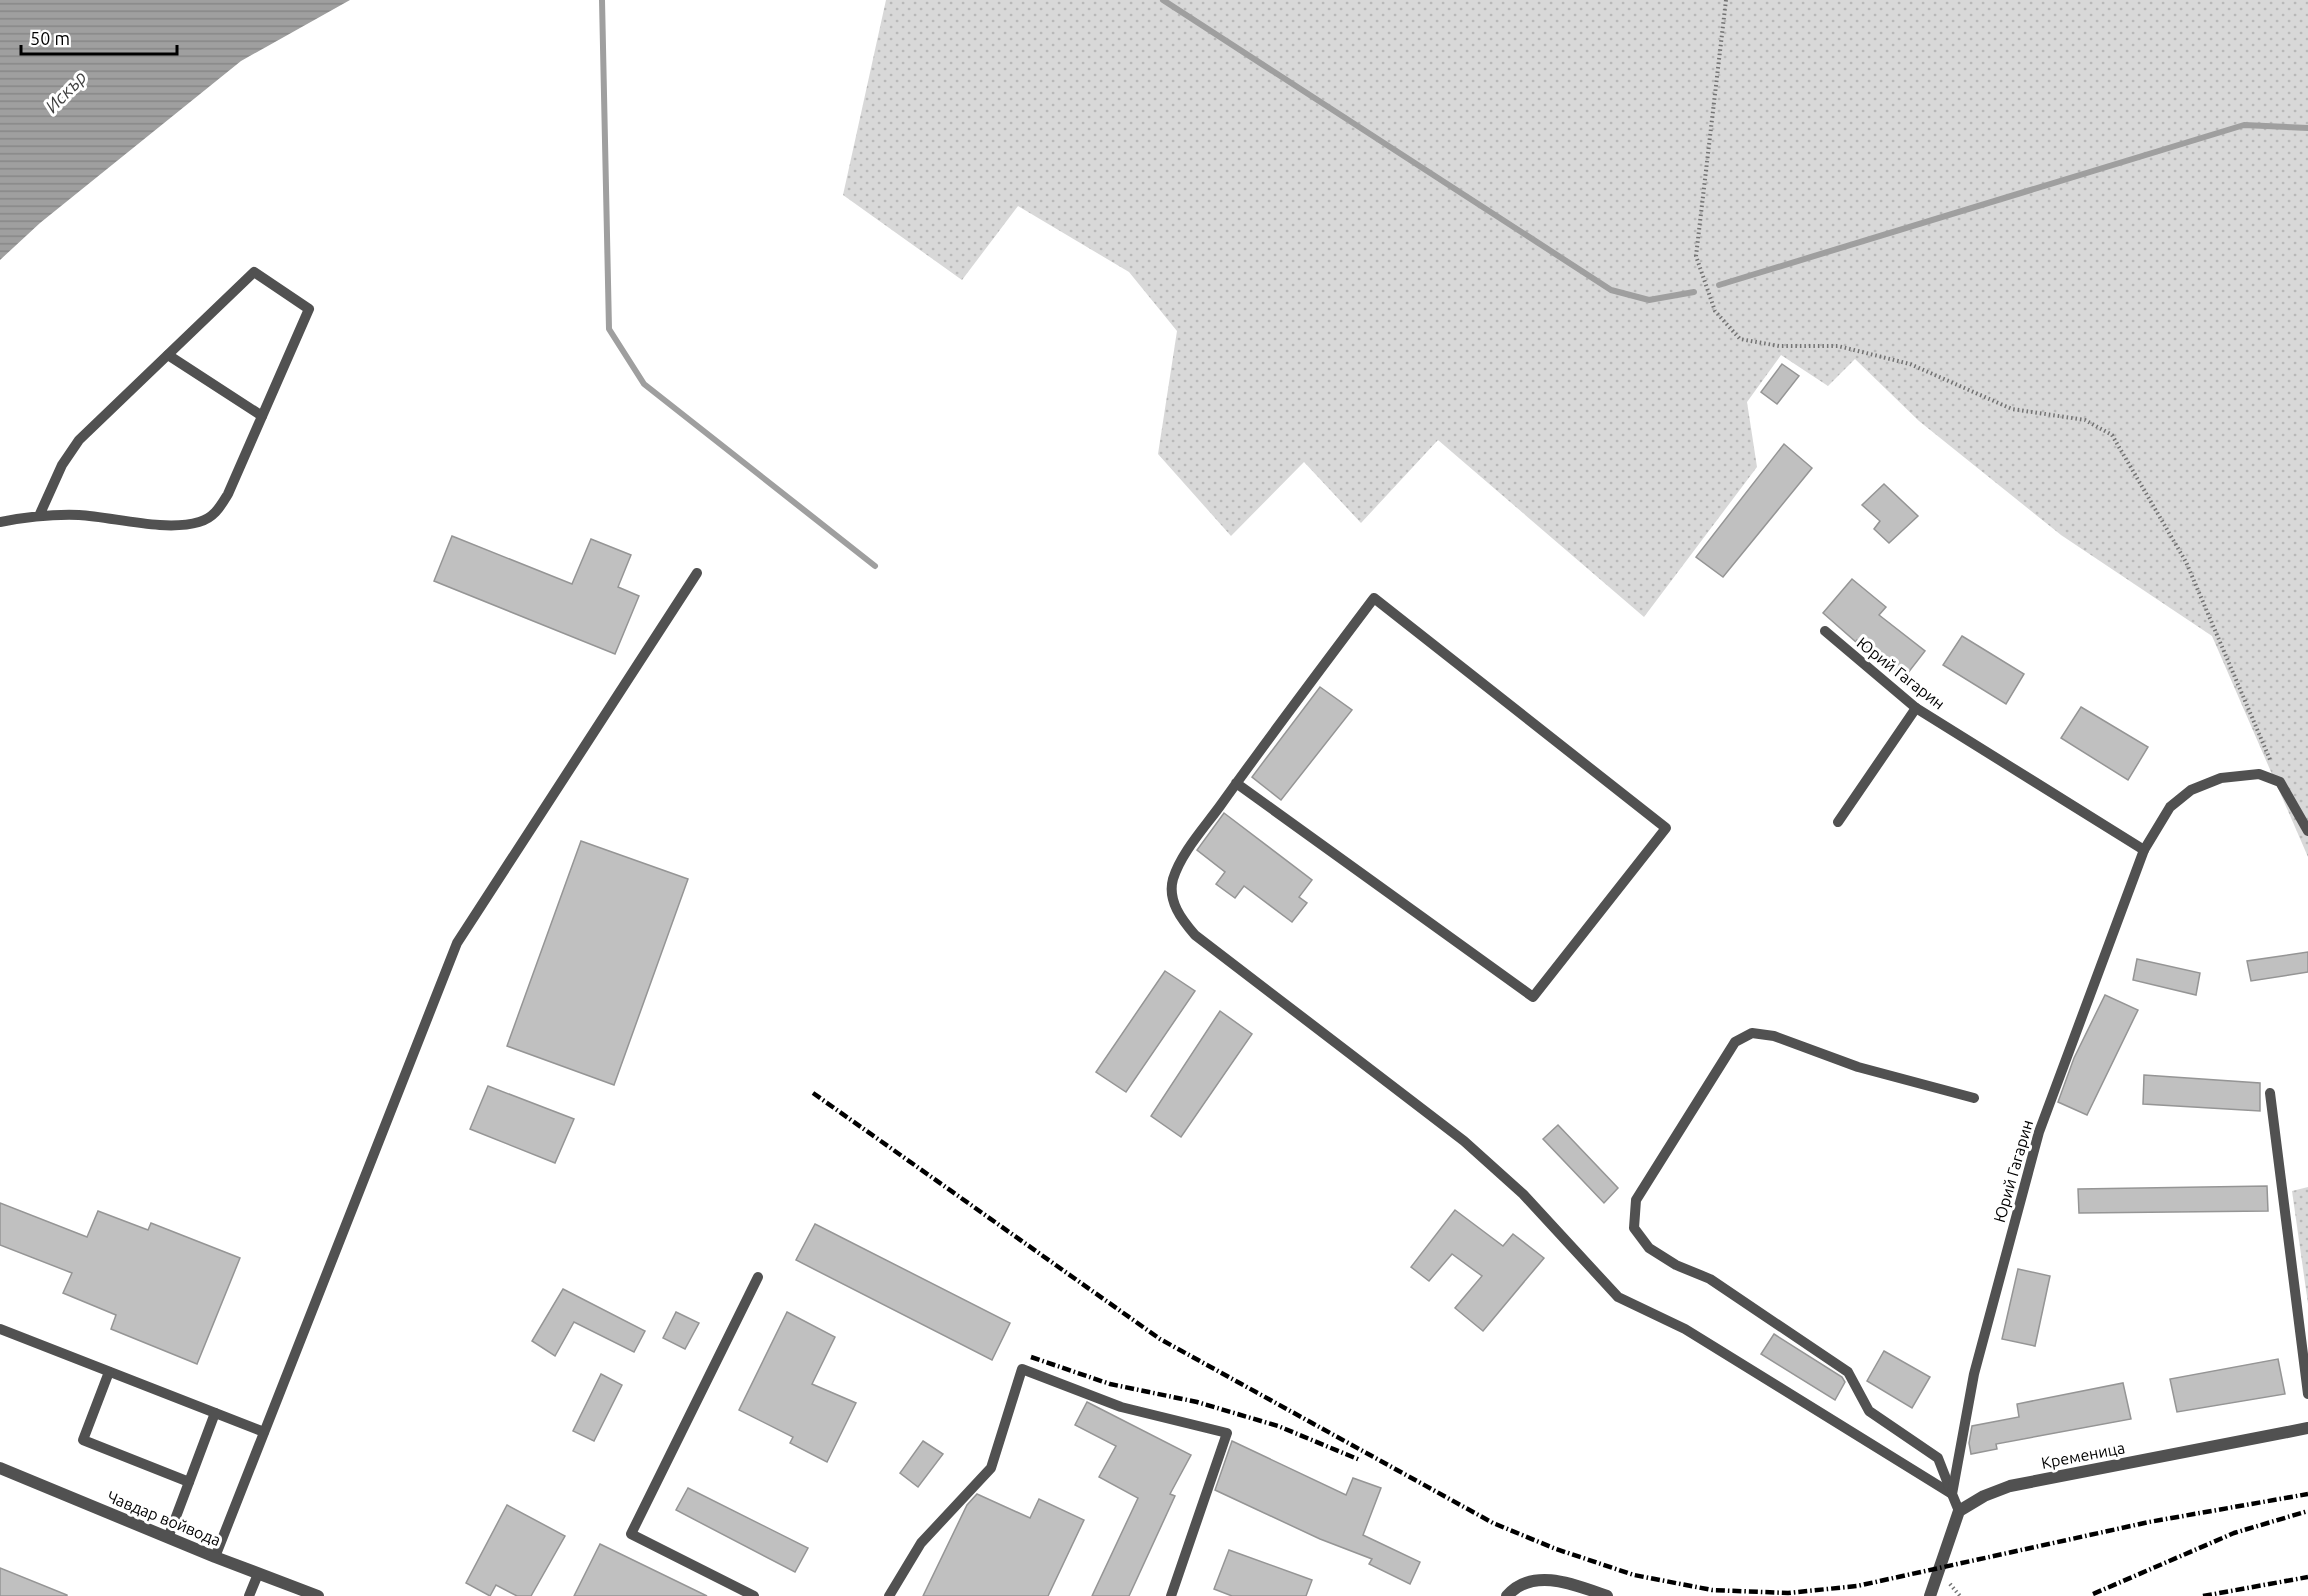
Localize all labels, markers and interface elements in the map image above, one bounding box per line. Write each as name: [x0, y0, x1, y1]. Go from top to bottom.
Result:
scale bar: [21, 18, 177, 56]
text: 50 m: [30, 28, 70, 48]
water label: Искър: [41, 66, 90, 116]
street label: Юрий Гагарин: [1854, 633, 1948, 713]
street label: Юрий Гагарин: [1990, 1118, 2036, 1224]
street label: Кременица: [2040, 1438, 2126, 1472]
street label: Чавдар войвода: [105, 1487, 223, 1549]

